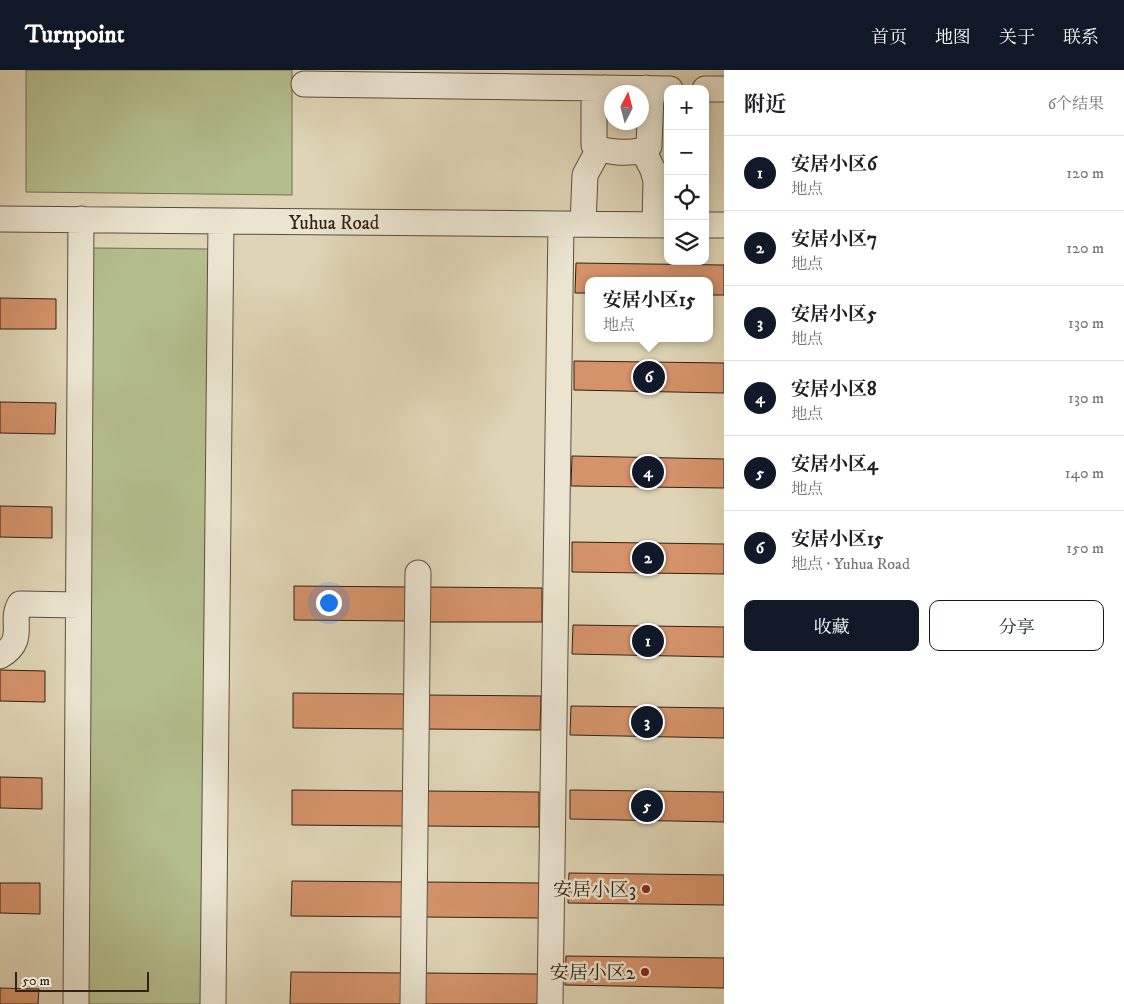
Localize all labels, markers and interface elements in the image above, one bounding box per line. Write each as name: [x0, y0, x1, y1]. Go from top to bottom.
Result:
text: Turnpoint: [25, 20, 124, 50]
text: 首页: [871, 27, 907, 49]
text: 地图: [935, 27, 971, 49]
text: 关于: [999, 27, 1035, 49]
text: 联系: [1063, 27, 1099, 49]
north arrow: [604, 85, 649, 130]
map controls: [664, 85, 709, 265]
button: +: [664, 85, 709, 130]
text: 附近: [744, 92, 786, 118]
text: 6个结果: [1048, 94, 1104, 114]
button: −: [664, 130, 709, 175]
text: 安居小区6: [791, 153, 877, 176]
text: 1: [757, 163, 763, 183]
text: 120 m: [1066, 163, 1104, 183]
button: locate: [664, 175, 709, 220]
text: 地点: [791, 179, 823, 199]
street label: Yuhua Road: [289, 212, 380, 235]
button: layers: [664, 220, 709, 265]
text: 安居小区7: [791, 228, 877, 251]
text: 2: [756, 238, 764, 258]
text: 120 m: [1066, 238, 1104, 258]
text: 地点: [791, 254, 823, 274]
popup: [585, 277, 713, 342]
text: 安居小区15: [603, 289, 695, 312]
text: 安居小区5: [791, 303, 876, 326]
text: 3: [757, 313, 763, 333]
text: 130 m: [1068, 313, 1104, 333]
text: 地点: [603, 315, 635, 335]
text: 地点: [791, 329, 823, 349]
pin: 6: [633, 358, 665, 396]
text: 安居小区8: [791, 378, 877, 401]
text: 4: [755, 388, 765, 408]
text: 130 m: [1068, 388, 1104, 408]
text: 地点: [791, 404, 823, 424]
pin: 4: [632, 453, 664, 491]
text: 安居小区4: [791, 453, 878, 476]
text: 5: [756, 463, 764, 483]
text: 140 m: [1065, 463, 1104, 483]
text: 地点: [791, 479, 823, 499]
text: 安居小区15: [791, 528, 883, 551]
text: 6: [756, 538, 764, 558]
text: 150 m: [1066, 538, 1104, 558]
pin: 2: [632, 539, 664, 577]
text: 地点 · Yuhua Road: [791, 554, 910, 574]
your location: [316, 590, 342, 616]
button: 收藏: [744, 600, 919, 651]
button: 分享: [929, 600, 1104, 651]
pin: 1: [632, 622, 664, 660]
pin: 3: [631, 703, 663, 741]
pin: 5: [631, 787, 663, 825]
place label: 安居小区3: [553, 879, 636, 902]
marker: 安居小区3: [640, 883, 652, 895]
place label: 安居小区2: [550, 962, 636, 985]
marker: 安居小区2: [639, 966, 651, 978]
scale bar: [15, 969, 149, 992]
text: 50 m: [22, 972, 50, 990]

